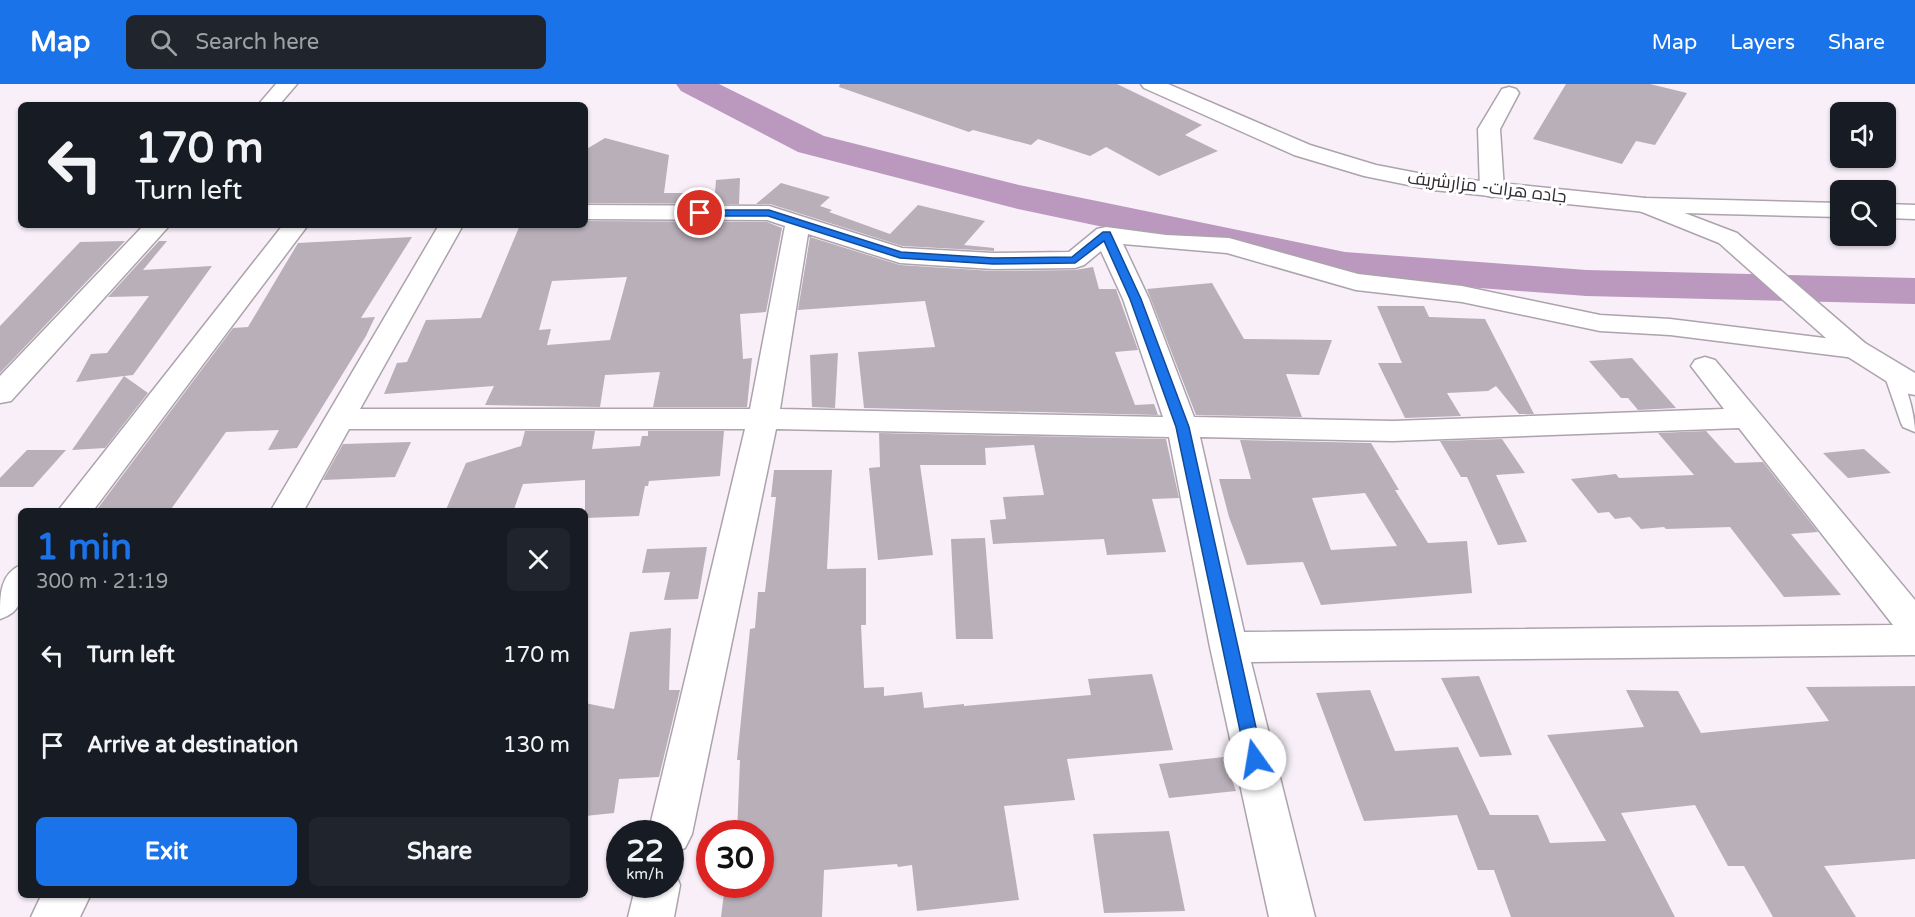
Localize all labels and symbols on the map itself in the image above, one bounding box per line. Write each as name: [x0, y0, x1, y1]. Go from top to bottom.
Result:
street label: جاده هرات- مزارشریف: [1406, 166, 1568, 208]
pin: [674, 187, 725, 238]
position arrow: [1223, 727, 1287, 791]
speed limit sign: 30: [696, 820, 774, 898]

